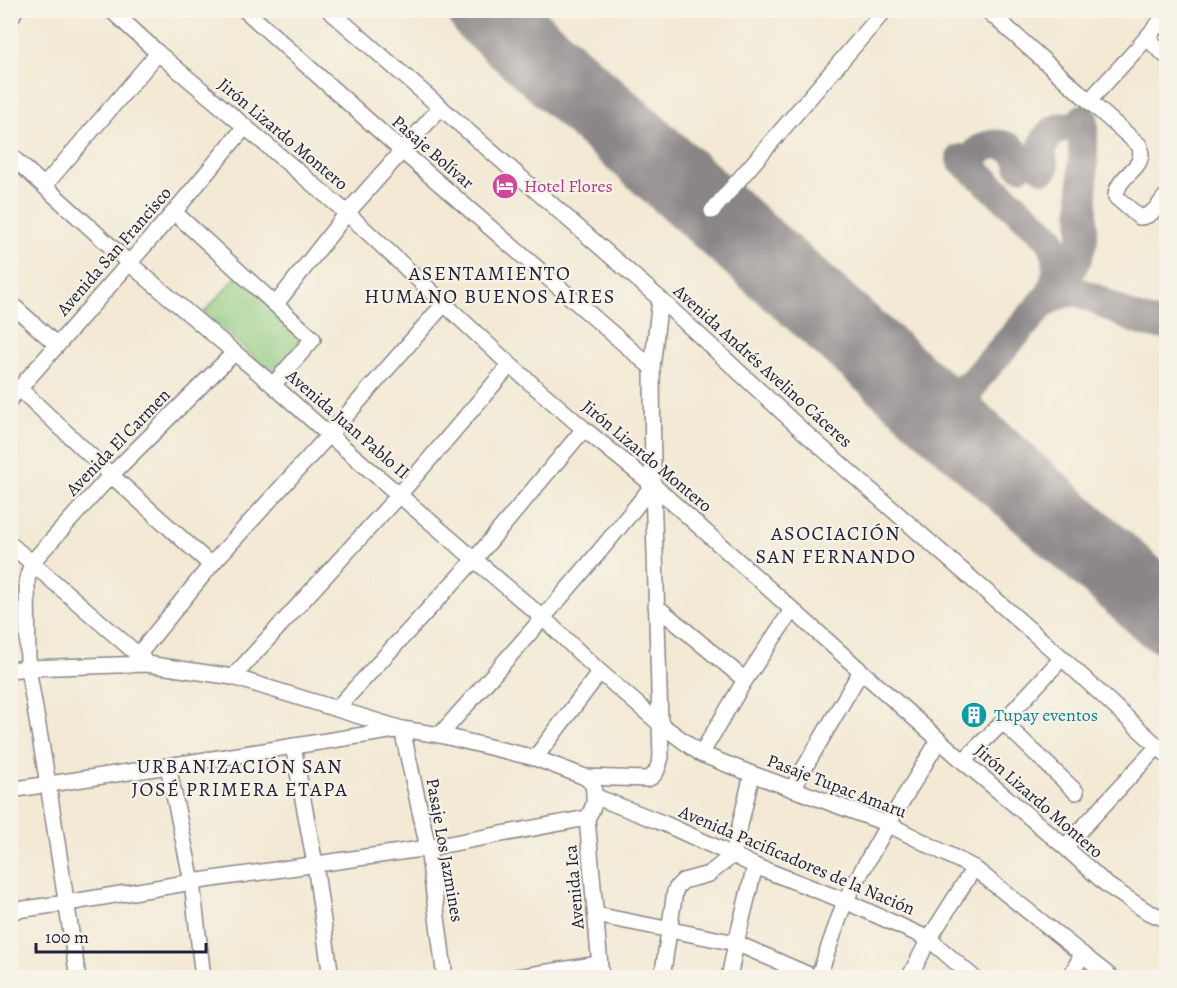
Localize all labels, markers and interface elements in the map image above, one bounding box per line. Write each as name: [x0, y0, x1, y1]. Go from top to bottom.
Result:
street label: Jirón Lizardo Montero: [213, 72, 353, 196]
street label: Pasaje Bolívar: [387, 110, 479, 194]
hotel icon: Hotel Flores: [490, 171, 520, 201]
place label: Hotel Flores: [524, 174, 613, 198]
street label: Avenida San Francisco: [51, 181, 177, 321]
district label: ASENTAMIENTO HUMANO BUENOS AIRES: [364, 260, 616, 310]
street label: Avenida Andrés Avelino Cáceres: [668, 279, 857, 453]
street label: Avenida Juan Pablo II: [280, 363, 415, 484]
street label: Avenida El Carmen: [60, 383, 176, 502]
street label: Jirón Lizardo Montero: [577, 394, 717, 518]
district label: ASOCIACIÓN SAN FERNANDO: [755, 520, 917, 570]
building icon: Tupay eventos: [959, 700, 989, 730]
place label: Tupay eventos: [994, 703, 1098, 727]
street label: Jirón Lizardo Montero: [970, 739, 1108, 864]
street label: Pasaje Tupac Amaru: [764, 748, 911, 824]
district label: URBANIZACIÓN SAN JOSÉ PRIMERA ETAPA: [132, 753, 348, 803]
street label: Pasaje Los Jazmines: [421, 776, 469, 924]
street label: Avenida Pacificadores de la Nación: [675, 799, 919, 921]
street label: Avenida Ica: [558, 843, 590, 931]
scale bar: [36, 916, 206, 954]
text: 100 m: [45, 925, 89, 949]

